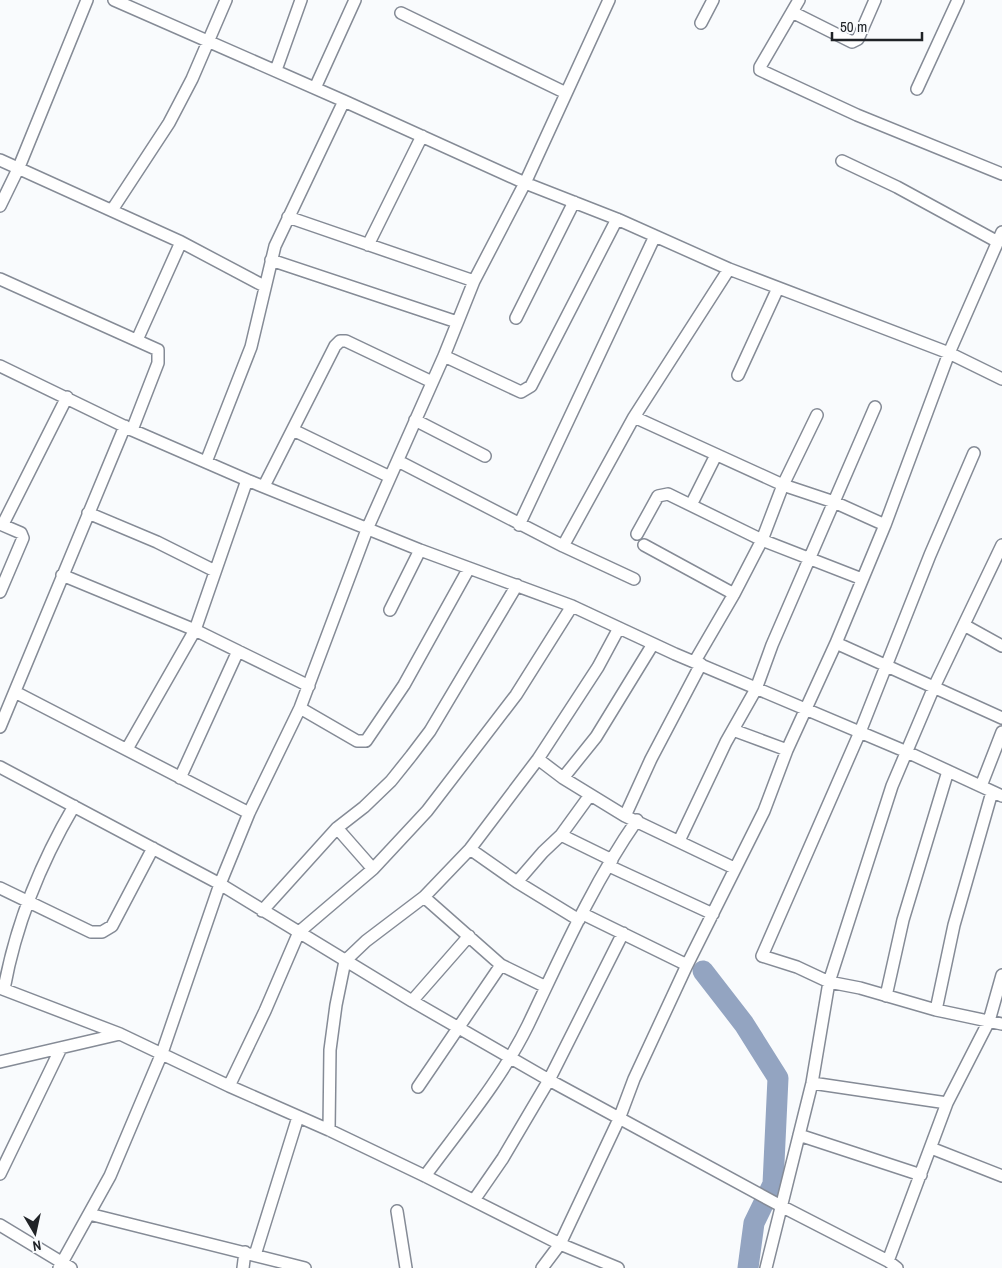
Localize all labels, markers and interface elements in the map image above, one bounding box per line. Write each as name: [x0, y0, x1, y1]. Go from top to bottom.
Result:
scale bar: [832, 10, 922, 42]
text: 50 m: [840, 16, 867, 37]
north arrow: [10, 1208, 60, 1258]
text: N: [32, 1236, 43, 1255]

